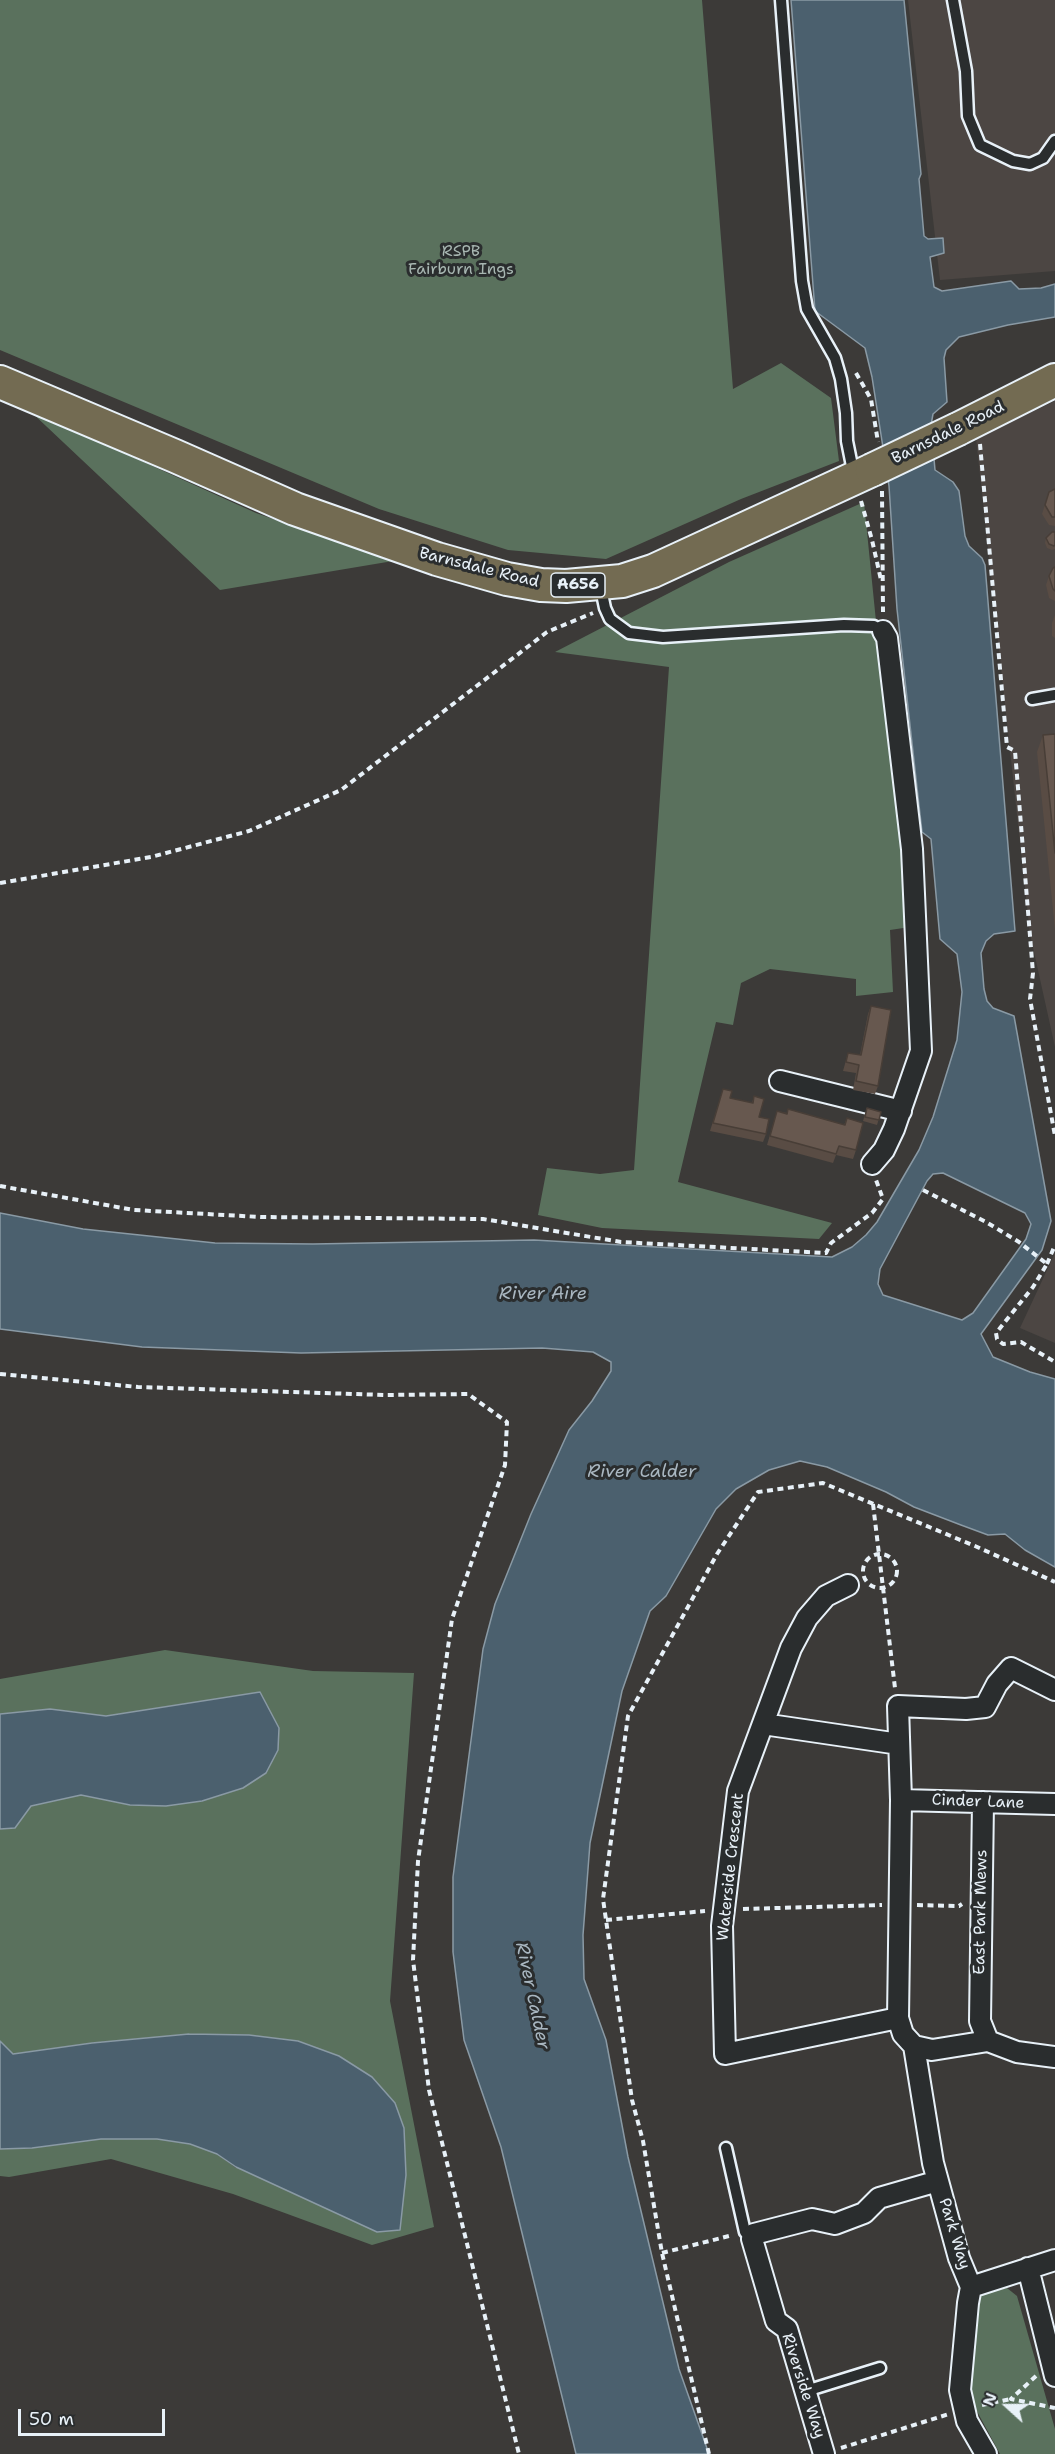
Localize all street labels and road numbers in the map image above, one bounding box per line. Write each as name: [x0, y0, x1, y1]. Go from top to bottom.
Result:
street label: Barnsdale Road: [889, 397, 1007, 469]
street label: Barnsdale Road: [417, 544, 541, 592]
road number: A656: [551, 573, 605, 597]
street label: Cinder Lane: [931, 1791, 1025, 1813]
street label: Waterside Crescent: [714, 1792, 748, 1942]
street label: East Park Mews: [970, 1849, 992, 1975]
street label: Park Way: [934, 2196, 974, 2272]
street label: Riverside Way: [777, 2331, 829, 2441]

